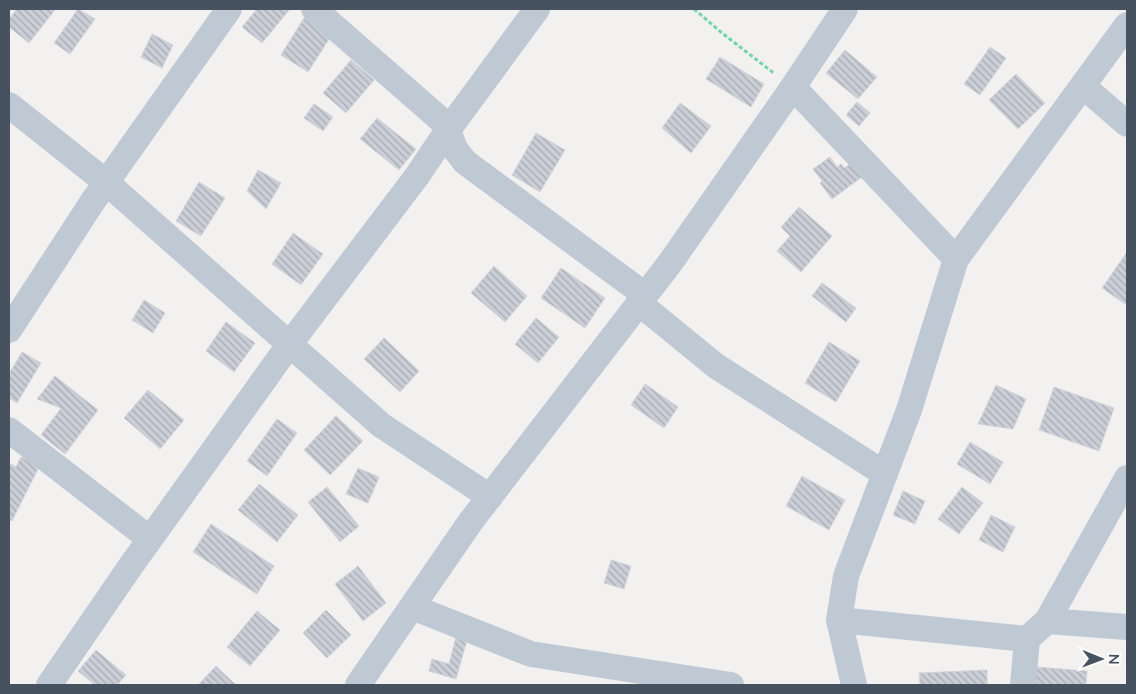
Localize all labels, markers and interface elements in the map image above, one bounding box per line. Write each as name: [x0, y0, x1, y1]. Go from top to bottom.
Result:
north arrow: [1076, 634, 1126, 684]
text: N: [1106, 654, 1123, 665]

